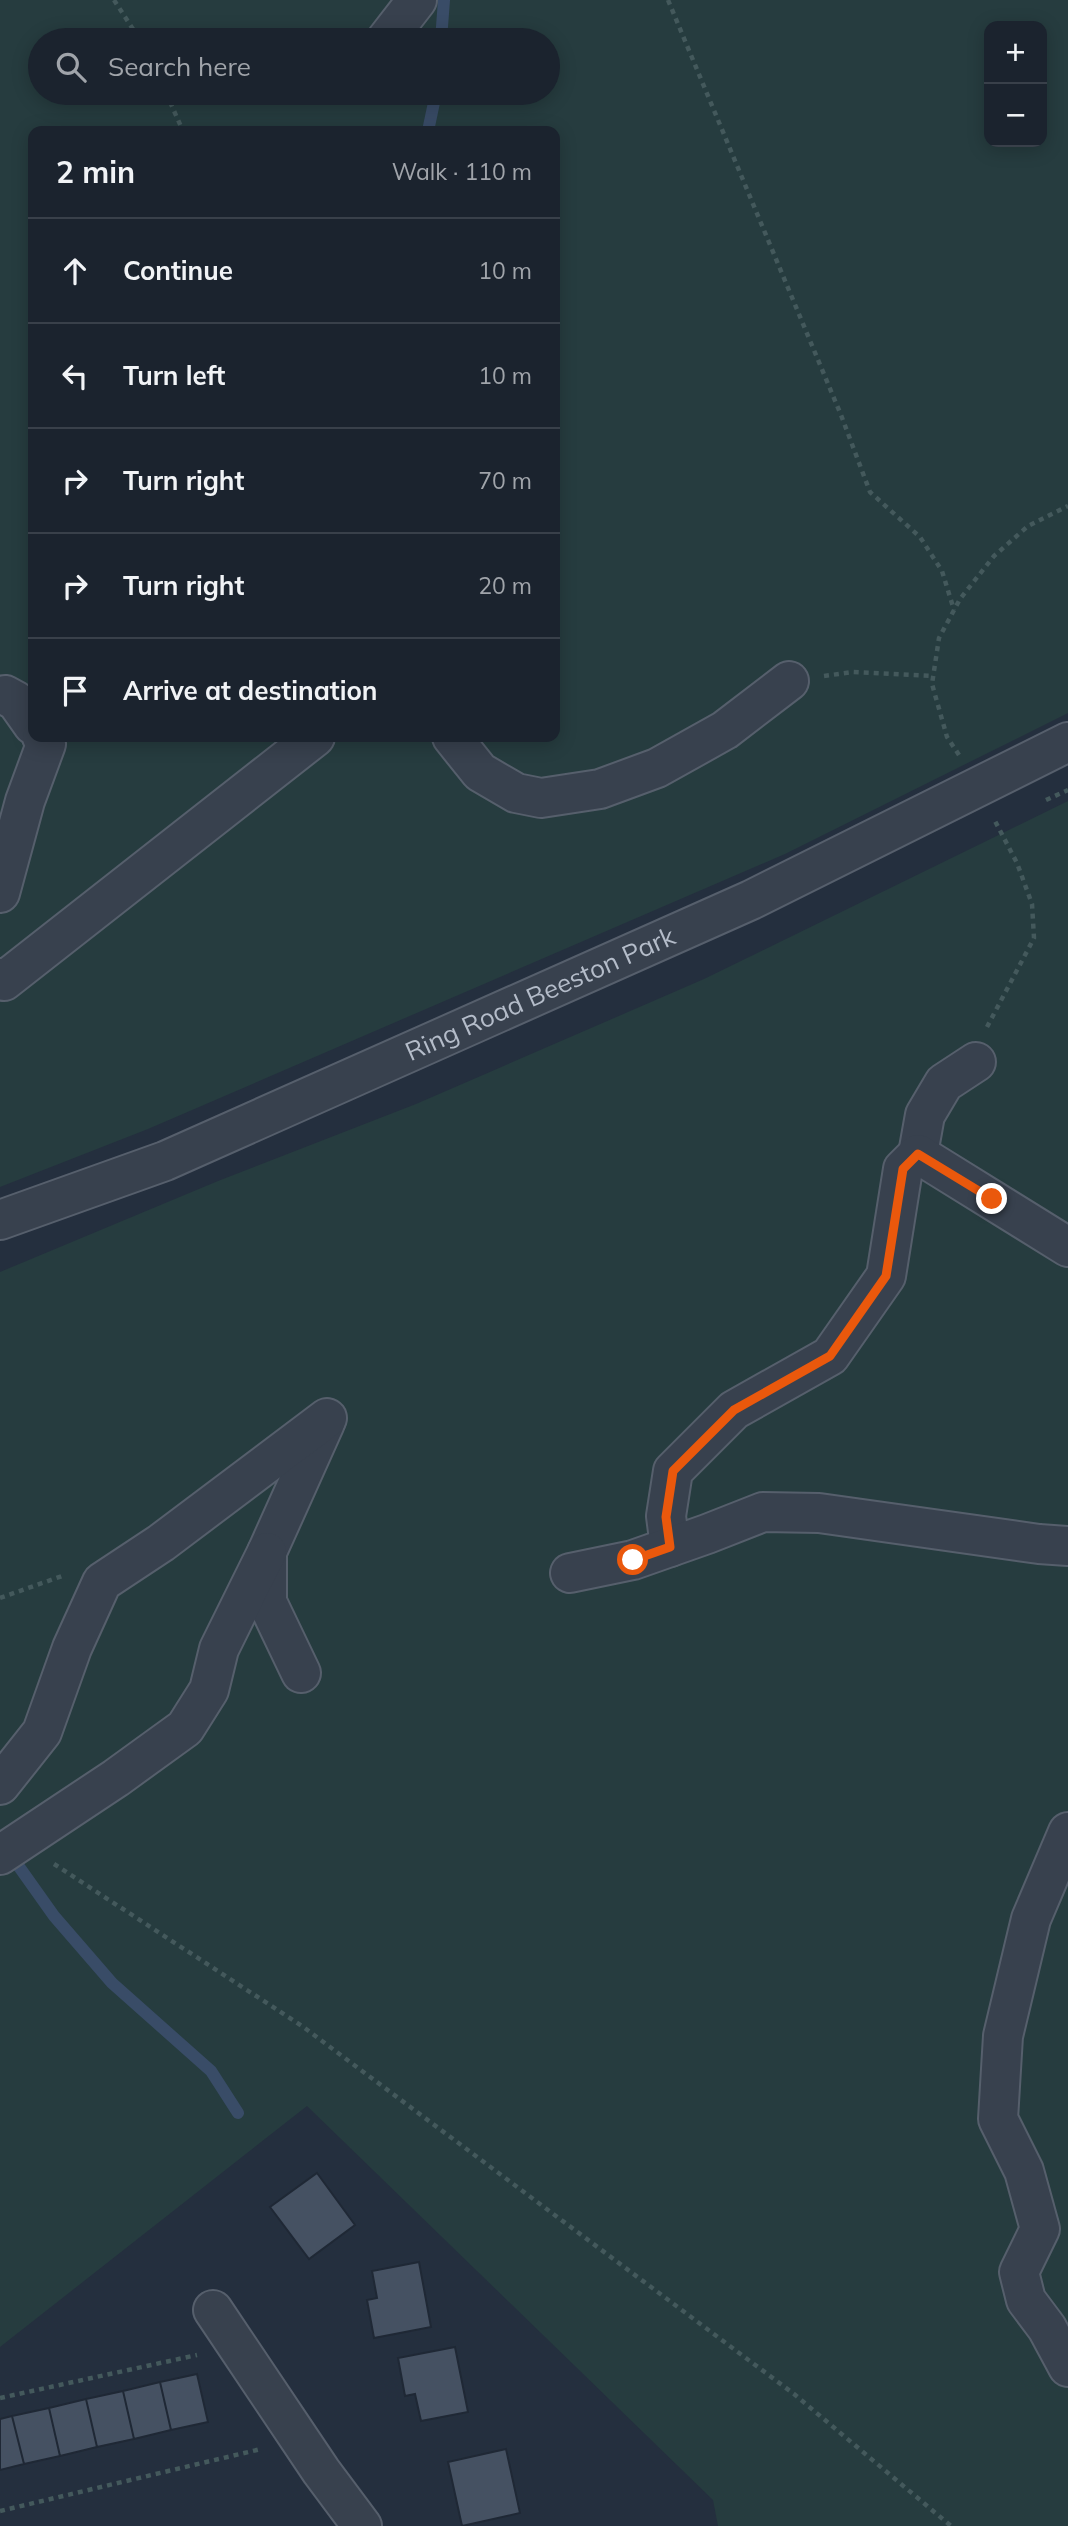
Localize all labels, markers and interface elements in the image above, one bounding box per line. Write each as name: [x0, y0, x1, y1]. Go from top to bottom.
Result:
map controls: [984, 21, 1047, 147]
button: +: [984, 21, 1047, 84]
search box: [28, 28, 560, 105]
icon: search: [52, 48, 90, 86]
text: Search here: [108, 50, 251, 83]
button: −: [984, 84, 1047, 147]
text: 2 min: [56, 153, 135, 191]
text: Walk · 110 m: [392, 157, 532, 186]
icon: ahead: [56, 252, 94, 290]
text: Continue: [123, 254, 233, 287]
text: 10 m: [478, 256, 532, 285]
icon: left: [56, 357, 94, 395]
text: Turn left: [123, 359, 225, 392]
text: 10 m: [478, 361, 532, 390]
icon: right: [56, 462, 94, 500]
text: Turn right: [123, 464, 244, 497]
text: 70 m: [478, 466, 532, 495]
icon: right: [56, 567, 94, 605]
text: Turn right: [123, 569, 244, 602]
text: 20 m: [478, 571, 532, 600]
icon: arrive: [56, 672, 94, 710]
text: Arrive at destination: [123, 674, 378, 707]
street label: Ring Road Beeston Park: [400, 919, 681, 1068]
route end: [976, 1183, 1007, 1214]
route start: [617, 1544, 648, 1575]

